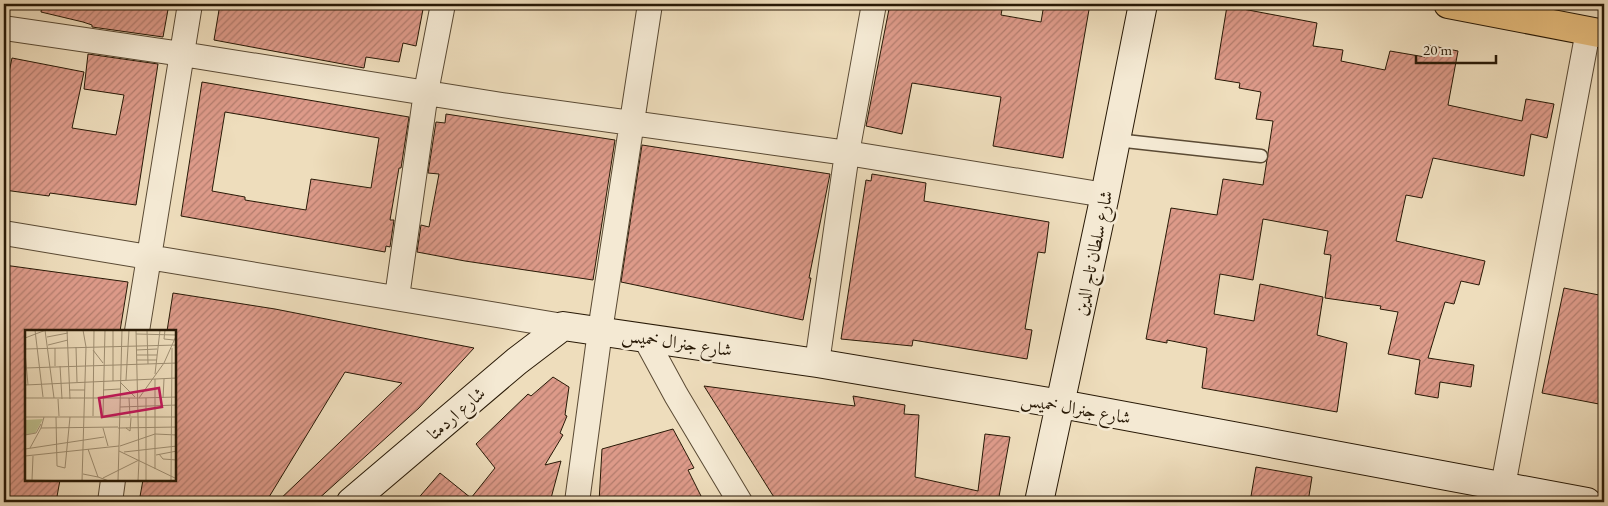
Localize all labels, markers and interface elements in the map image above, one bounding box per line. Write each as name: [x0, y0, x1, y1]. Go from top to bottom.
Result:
scale bar: [1416, 32, 1496, 64]
text: 20 m: [1423, 40, 1452, 59]
street label: شارع سلطان تاج الدين: [1068, 188, 1122, 319]
street label: شارع جنرال خميس: [620, 323, 734, 365]
inset map: [25, 330, 176, 481]
street label: شارع اردمتا: [422, 382, 492, 448]
street label: شارع جنرال خميس: [1019, 387, 1133, 433]

